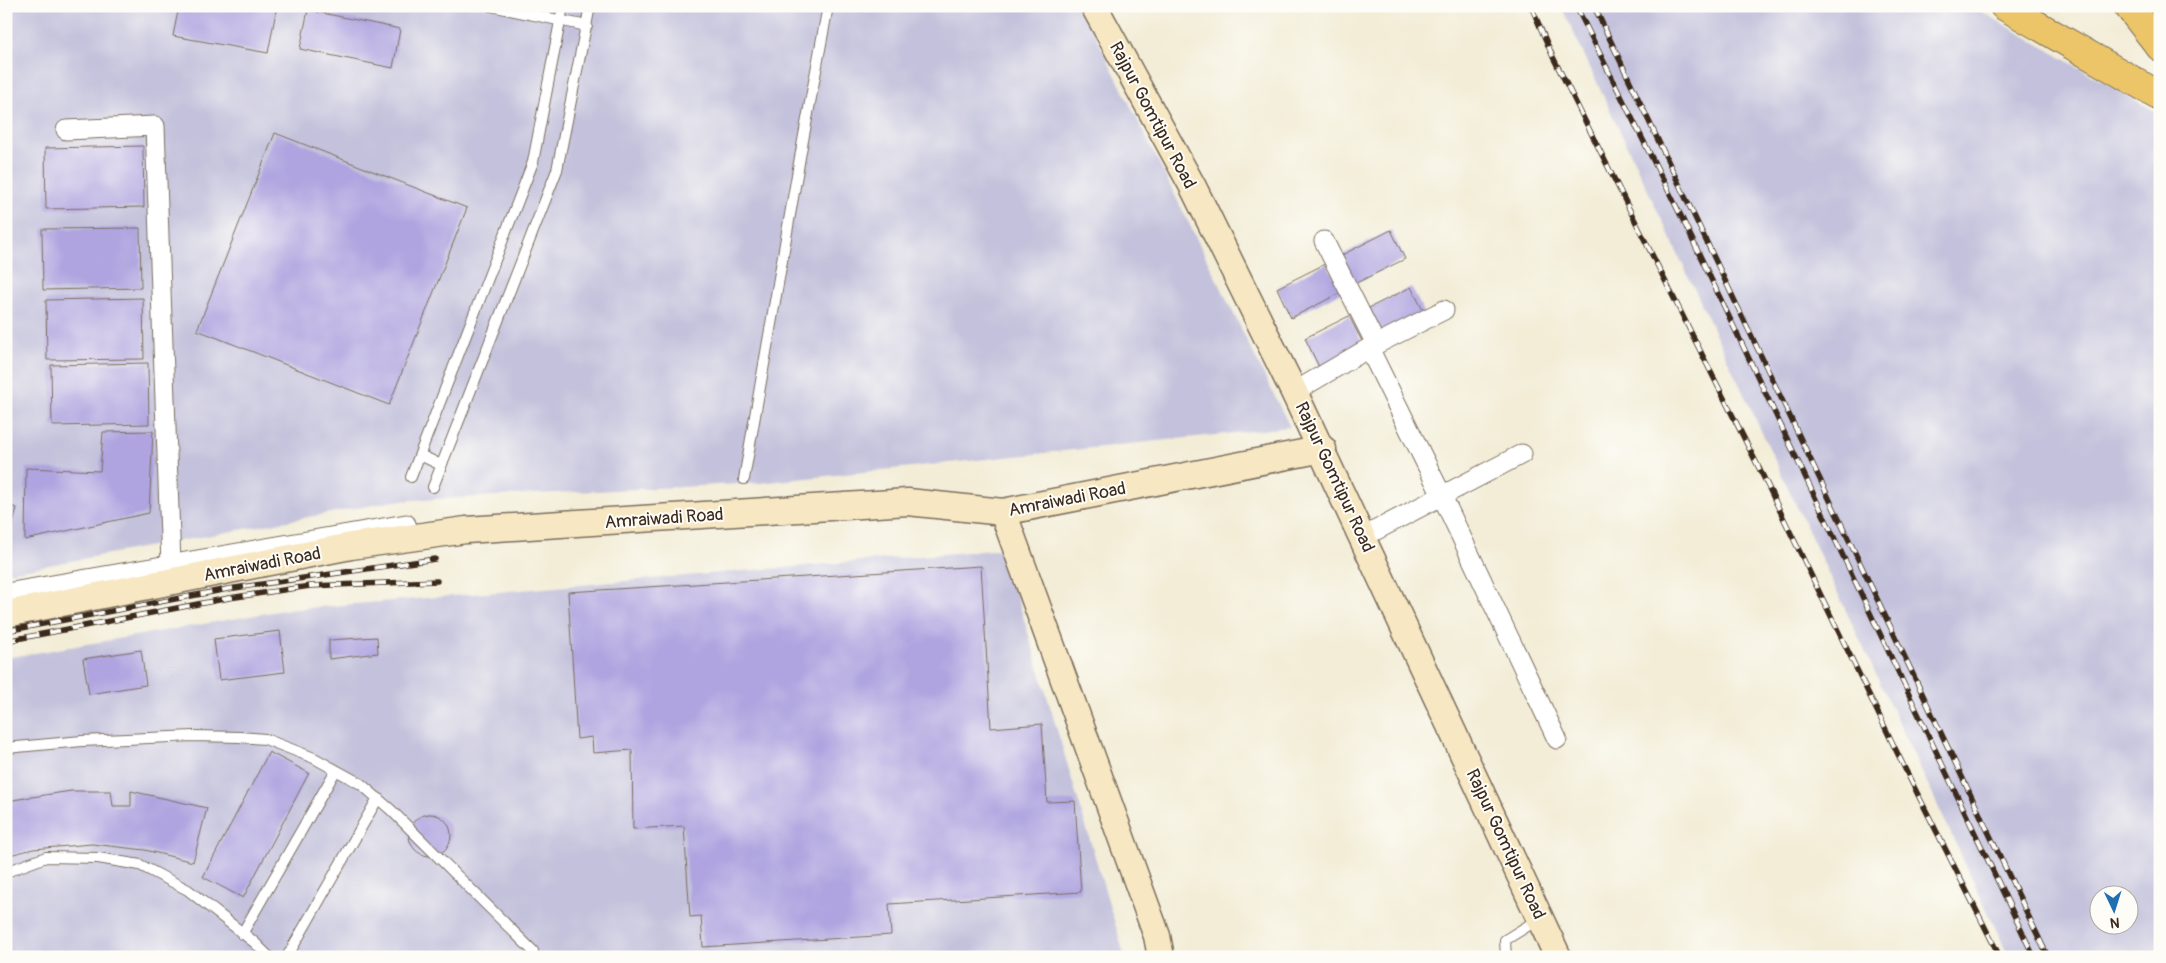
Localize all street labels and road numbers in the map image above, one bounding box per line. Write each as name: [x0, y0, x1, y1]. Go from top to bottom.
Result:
street label: Rajpur Gomtipur Road: [1104, 38, 1201, 193]
street label: Rajpur Gomtipur Road: [1290, 398, 1380, 556]
street label: Amraiwadi Road: [1006, 477, 1128, 522]
street label: Amraiwadi Road: [604, 503, 724, 534]
street label: Amraiwadi Road: [201, 542, 323, 587]
street label: Rajpur Gomtipur Road: [1461, 765, 1551, 923]

